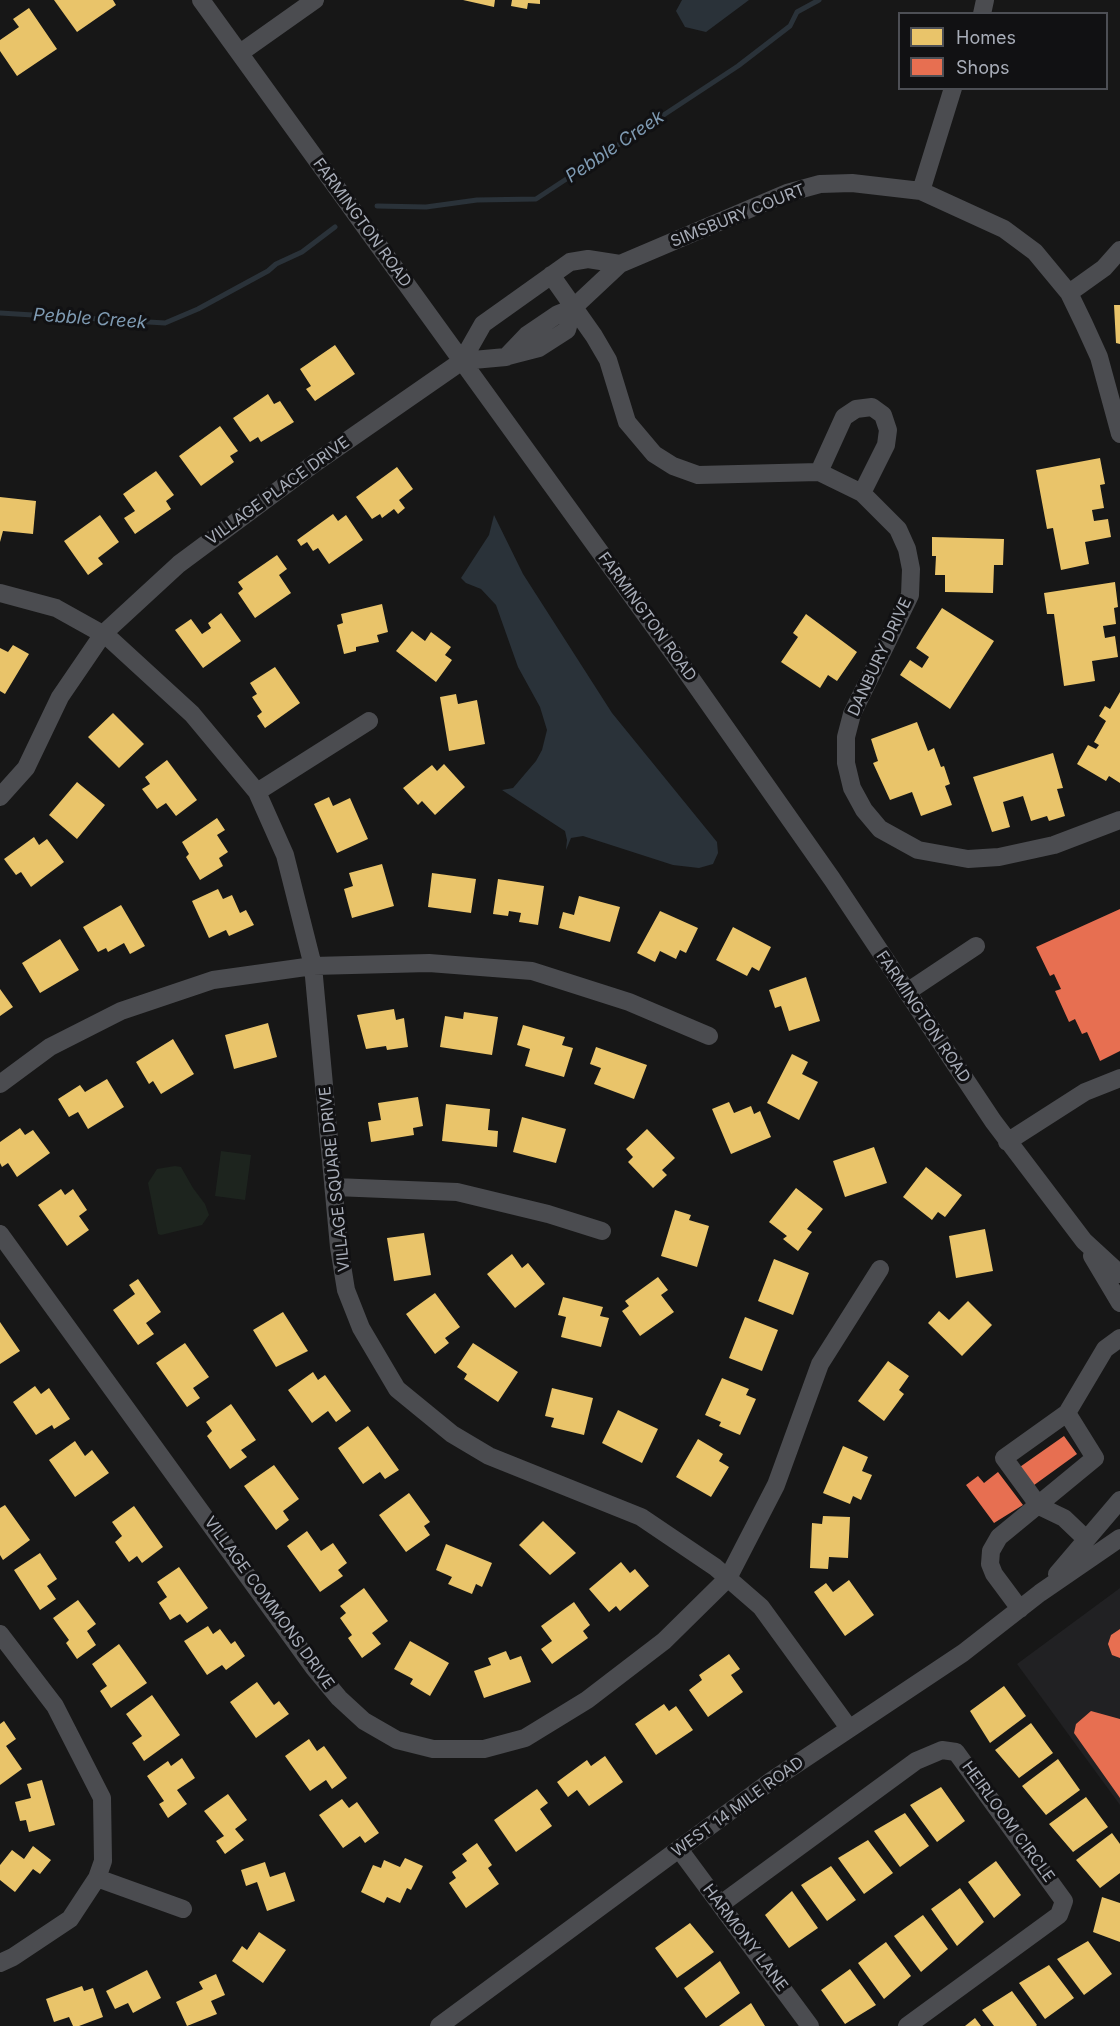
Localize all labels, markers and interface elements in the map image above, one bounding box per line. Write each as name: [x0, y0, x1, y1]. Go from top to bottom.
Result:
legend: [898, 12, 1108, 90]
text: Homes: [956, 27, 1016, 48]
text: Shops: [956, 57, 1010, 78]
water label: Pebble Creek: [562, 106, 668, 188]
street label: FARMINGTON ROAD: [309, 155, 415, 291]
street label: SIMSBURY COURT: [668, 180, 808, 252]
water label: Pebble Creek: [32, 304, 148, 334]
street label: VILLAGE PLACE DRIVE: [203, 433, 353, 549]
street label: FARMINGTON ROAD: [594, 549, 700, 685]
street label: DANBURY DRIVE: [844, 595, 916, 719]
street label: FARMINGTON ROAD: [872, 947, 974, 1087]
street label: VILLAGE SQUARE DRIVE: [316, 1085, 354, 1273]
street label: VILLAGE COMMONS DRIVE: [200, 1513, 338, 1693]
street label: WEST 14 MILE ROAD: [668, 1753, 808, 1861]
street label: HEIRLOOM CIRCLE: [958, 1758, 1058, 1886]
street label: HARMONY LANE: [698, 1881, 792, 1995]

